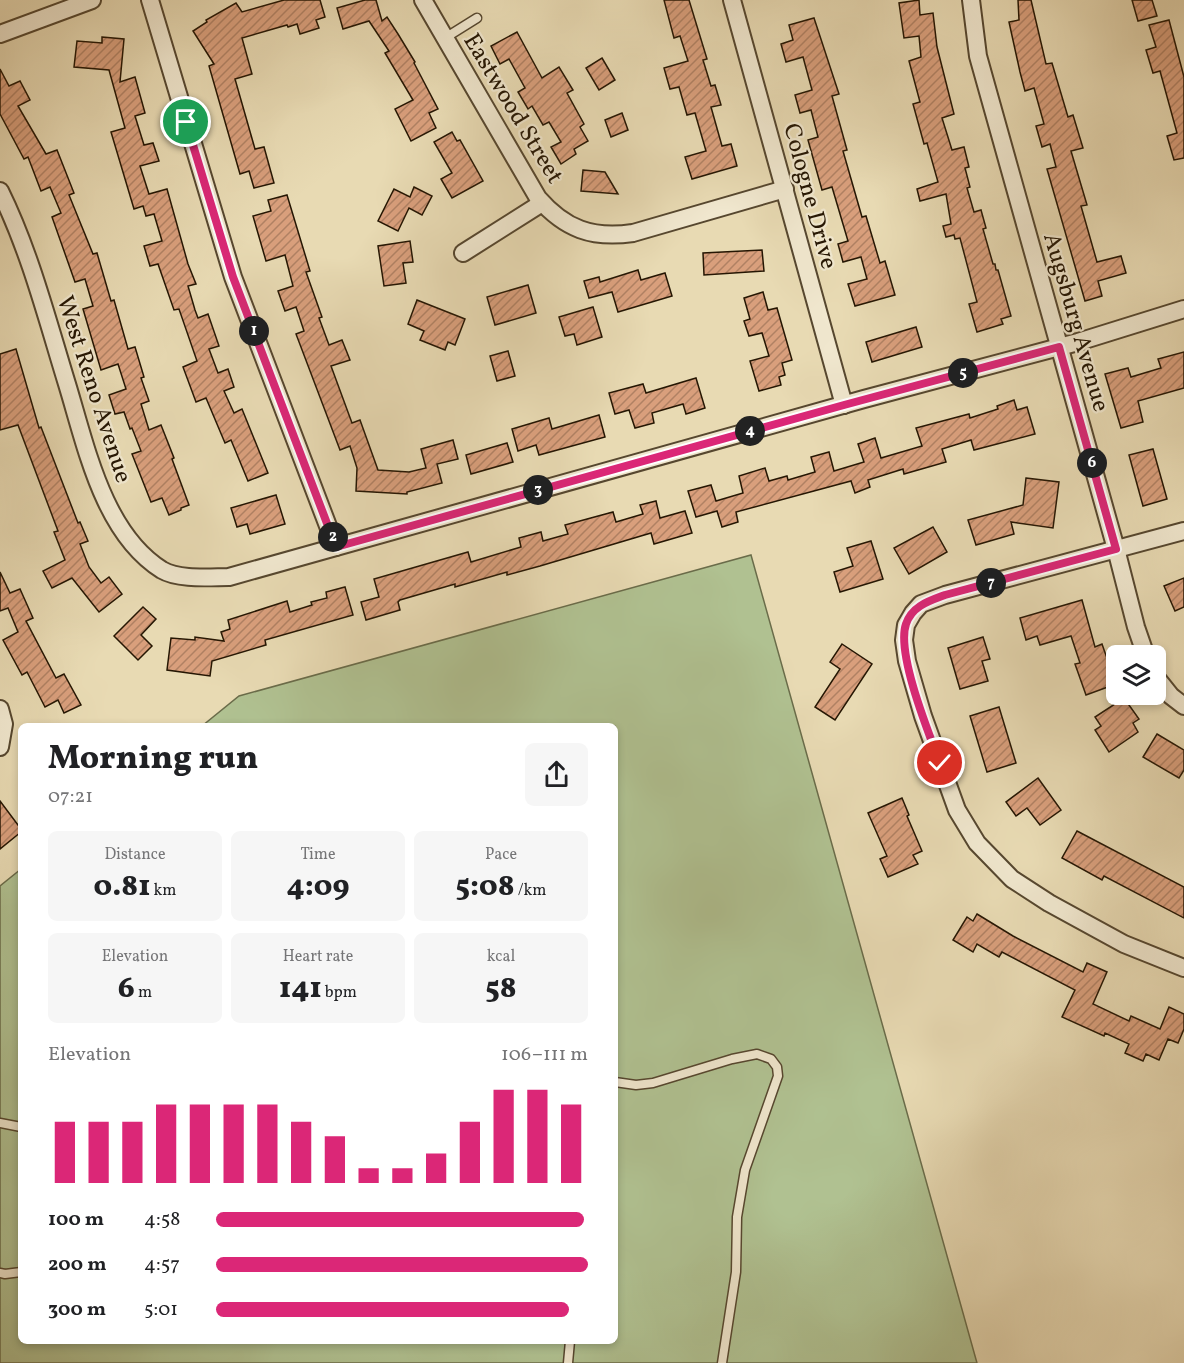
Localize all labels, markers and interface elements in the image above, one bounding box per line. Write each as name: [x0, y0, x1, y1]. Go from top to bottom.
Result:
street label: Eastwood Street: [454, 27, 571, 191]
pin: [160, 96, 211, 147]
icon: arrive: [169, 105, 202, 138]
street label: Cologne Drive: [773, 120, 845, 273]
street label: Augsburg Avenue: [1033, 229, 1117, 416]
street label: West Reno Avenue: [47, 292, 139, 487]
pin: 1: [239, 316, 269, 346]
text: 1: [251, 320, 257, 342]
pin: 5: [948, 358, 978, 388]
text: 5: [959, 362, 967, 384]
pin: 4: [735, 416, 765, 446]
text: 4: [745, 420, 755, 442]
pin: 6: [1077, 448, 1107, 478]
text: 6: [1088, 452, 1096, 474]
pin: 3: [523, 475, 553, 505]
text: 3: [534, 479, 542, 501]
pin: 2: [318, 522, 348, 552]
text: 2: [329, 526, 337, 548]
pin: 7: [976, 568, 1006, 598]
text: 7: [987, 572, 995, 594]
map controls: [1106, 645, 1166, 705]
button: layers: [1106, 645, 1166, 705]
text: Morning run: [48, 737, 258, 783]
pin: [914, 737, 965, 788]
button: share: [525, 743, 588, 806]
icon: check: [923, 746, 956, 779]
text: 07:21: [48, 783, 93, 811]
text: Distance: [104, 844, 166, 866]
text: Time: [300, 844, 336, 866]
text: Pace: [485, 844, 517, 866]
text: 0.81: [94, 866, 150, 908]
text: 4:09: [286, 866, 350, 908]
text: 5:08: [456, 866, 515, 908]
text: km: [150, 880, 176, 902]
text: /km: [515, 880, 546, 902]
text: Elevation: [102, 946, 168, 968]
text: Heart rate: [283, 946, 353, 968]
text: kcal: [487, 946, 515, 968]
text: 6: [118, 968, 135, 1010]
text: 141: [279, 968, 322, 1010]
text: 58: [485, 968, 517, 1010]
text: m: [135, 982, 152, 1004]
text: bpm: [322, 982, 357, 1004]
text: Elevation: [48, 1041, 131, 1069]
text: 106–111 m: [501, 1041, 588, 1069]
text: 100 m: [48, 1206, 104, 1234]
text: 4:58: [144, 1206, 180, 1234]
text: 200 m: [48, 1251, 106, 1279]
text: 4:57: [144, 1251, 180, 1279]
text: 300 m: [48, 1296, 106, 1324]
text: 5:01: [144, 1296, 178, 1324]

